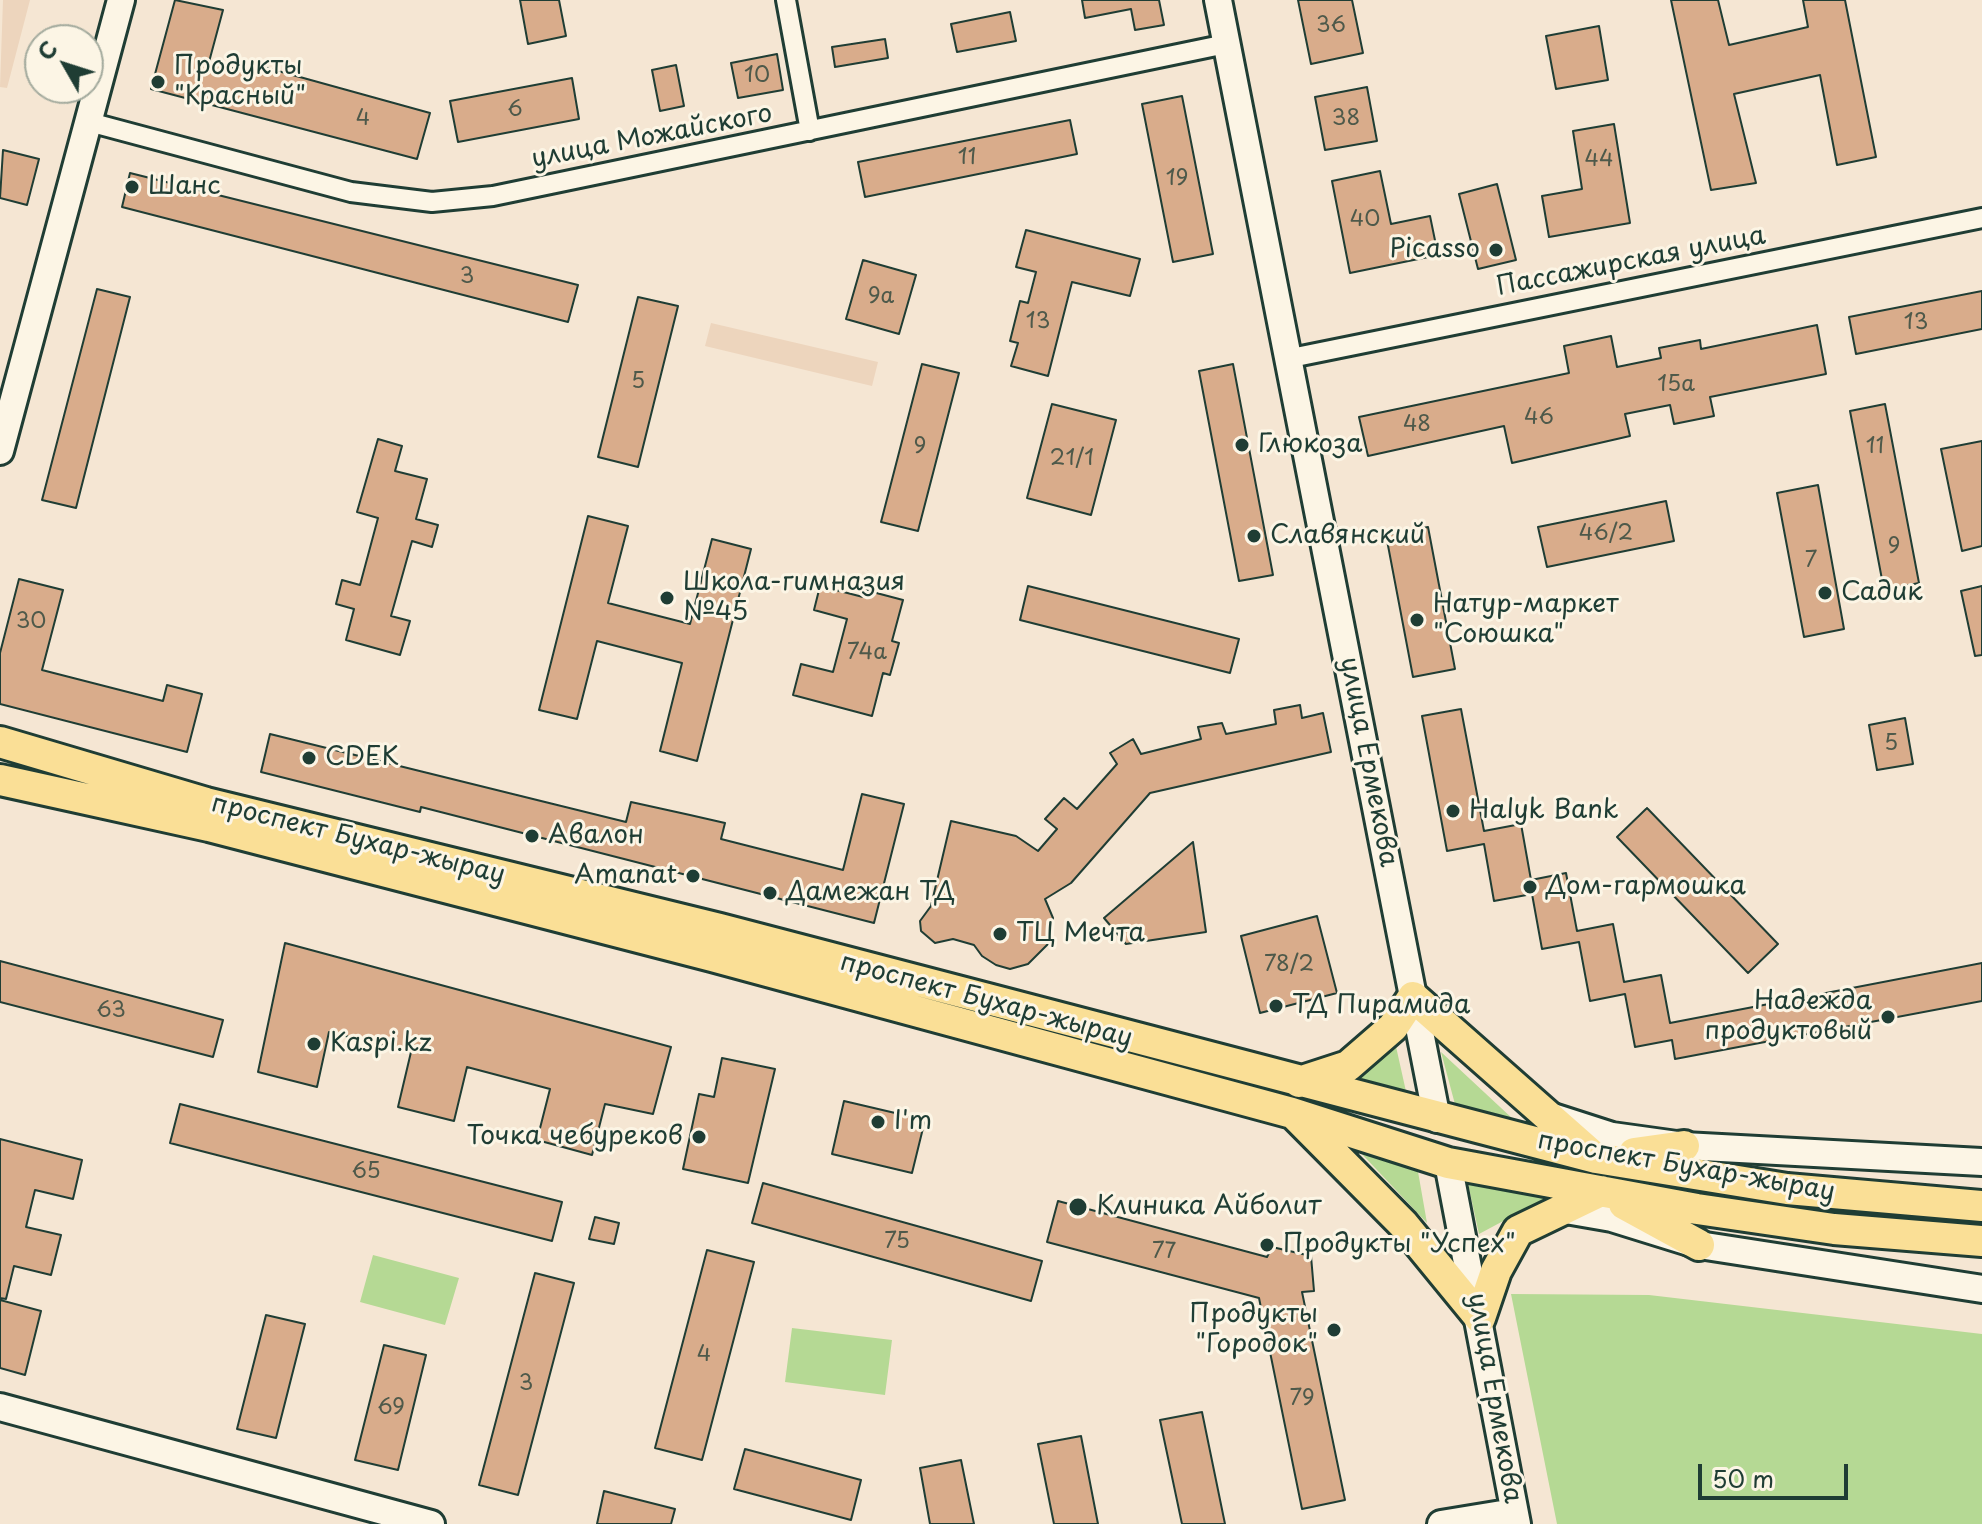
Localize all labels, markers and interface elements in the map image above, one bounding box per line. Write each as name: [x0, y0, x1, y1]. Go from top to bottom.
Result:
house number: 36: [1316, 13, 1346, 39]
north arrow: [24, 24, 104, 104]
text: С: [28, 33, 65, 67]
place label: Продукты "Красный": [174, 51, 306, 112]
house number: 10: [744, 63, 770, 89]
marker: Продукты "Красный": [149, 73, 167, 91]
house number: 6: [507, 97, 523, 123]
street label: улица Можайского: [529, 98, 775, 176]
house number: 4: [356, 106, 370, 132]
house number: 38: [1332, 106, 1360, 132]
house number: 11: [958, 145, 976, 171]
house number: 44: [1584, 147, 1614, 173]
house number: 19: [1166, 166, 1188, 192]
place label: Шанс: [148, 171, 221, 203]
marker: Шанс: [123, 178, 141, 196]
house number: 40: [1350, 207, 1380, 233]
street label: Пассажирская улица: [1494, 221, 1768, 303]
place label: Picasso: [1389, 234, 1480, 266]
marker: Picasso: [1487, 241, 1505, 259]
house number: 3: [460, 264, 474, 290]
house number: 9а: [868, 284, 894, 310]
house number: 13: [1026, 309, 1050, 335]
house number: 13: [1904, 310, 1928, 336]
house number: 5: [631, 369, 645, 395]
house number: 15а: [1657, 372, 1695, 398]
house number: 46: [1524, 405, 1554, 431]
house number: 48: [1403, 412, 1431, 438]
place label: Глюкоза: [1258, 429, 1362, 461]
house number: 9: [914, 434, 926, 460]
house number: 11: [1866, 434, 1884, 460]
marker: Глюкоза: [1233, 436, 1251, 454]
house number: 21/1: [1050, 446, 1094, 472]
place label: Славянский: [1270, 520, 1425, 552]
house number: 46/2: [1579, 521, 1633, 547]
marker: Славянский: [1245, 527, 1263, 545]
house number: 9: [1888, 534, 1900, 560]
house number: 7: [1805, 548, 1817, 574]
place label: Школа-гимназия №45: [683, 567, 905, 628]
place label: Садик: [1841, 577, 1923, 609]
marker: Садик: [1816, 584, 1834, 602]
marker: Школа-гимназия №45: [658, 589, 676, 607]
place label: Натур-маркет "Союшка": [1433, 589, 1619, 650]
house number: 30: [16, 609, 46, 635]
marker: Натур-маркет "Союшка": [1408, 611, 1426, 629]
house number: 74а: [847, 640, 887, 666]
street label: улица Ермекова: [1332, 655, 1404, 869]
house number: 5: [1884, 731, 1898, 757]
place label: CDEK: [325, 742, 399, 774]
marker: CDEK: [300, 749, 318, 767]
street label: проспект Бухар-жырау: [208, 788, 508, 892]
place label: Halyk Bank: [1469, 795, 1619, 827]
marker: Halyk Bank: [1444, 802, 1462, 820]
place label: Авалон: [548, 820, 644, 852]
marker: Авалон: [523, 827, 541, 845]
place label: Amanat: [574, 860, 677, 892]
marker: Amanat: [684, 867, 702, 885]
place label: Дом-гармошка: [1546, 871, 1746, 903]
place label: Дамежан ТД: [786, 877, 955, 909]
marker: Дом-гармошка: [1521, 878, 1539, 896]
marker: Дамежан ТД: [761, 884, 779, 902]
place label: ТЦ Мечта: [1016, 918, 1145, 950]
marker: ТЦ Мечта: [991, 925, 1009, 943]
street label: проспект Бухар-жырау: [836, 947, 1136, 1055]
house number: 78/2: [1264, 952, 1314, 978]
place label: Надежда продуктовый: [1704, 986, 1872, 1048]
place label: ТД Пирамида: [1292, 990, 1470, 1022]
marker: ТД Пирамида: [1267, 997, 1285, 1015]
house number: 63: [96, 998, 126, 1024]
marker: Надежда продуктовый: [1879, 1008, 1897, 1026]
place label: Kaspi.kz: [330, 1028, 432, 1060]
marker: Kaspi.kz: [305, 1035, 323, 1053]
place label: I'm: [894, 1106, 932, 1138]
marker: I'm: [869, 1113, 887, 1131]
place label: Точка чебуреков: [467, 1121, 683, 1153]
street label: проспект Бухар-жырау: [1535, 1125, 1837, 1209]
marker: Точка чебуреков: [690, 1128, 708, 1146]
house number: 65: [351, 1159, 381, 1185]
place label: Клиника Айболит: [1096, 1191, 1321, 1223]
marker: Клиника Айболит: [1067, 1196, 1089, 1218]
house number: 75: [884, 1229, 910, 1255]
place label: Продукты "Успех": [1283, 1229, 1516, 1261]
marker: Продукты "Успех": [1258, 1236, 1276, 1254]
house number: 77: [1152, 1239, 1176, 1265]
street label: улица Ермекова: [1460, 1290, 1528, 1506]
place label: Продукты "Городок": [1190, 1299, 1318, 1360]
marker: Продукты "Городок": [1325, 1321, 1343, 1339]
house number: 4: [697, 1342, 711, 1368]
house number: 3: [519, 1371, 533, 1397]
house number: 79: [1290, 1386, 1314, 1412]
house number: 69: [377, 1395, 405, 1421]
scale bar: [1702, 1448, 1852, 1498]
text: 50 m: [1712, 1460, 1774, 1496]

